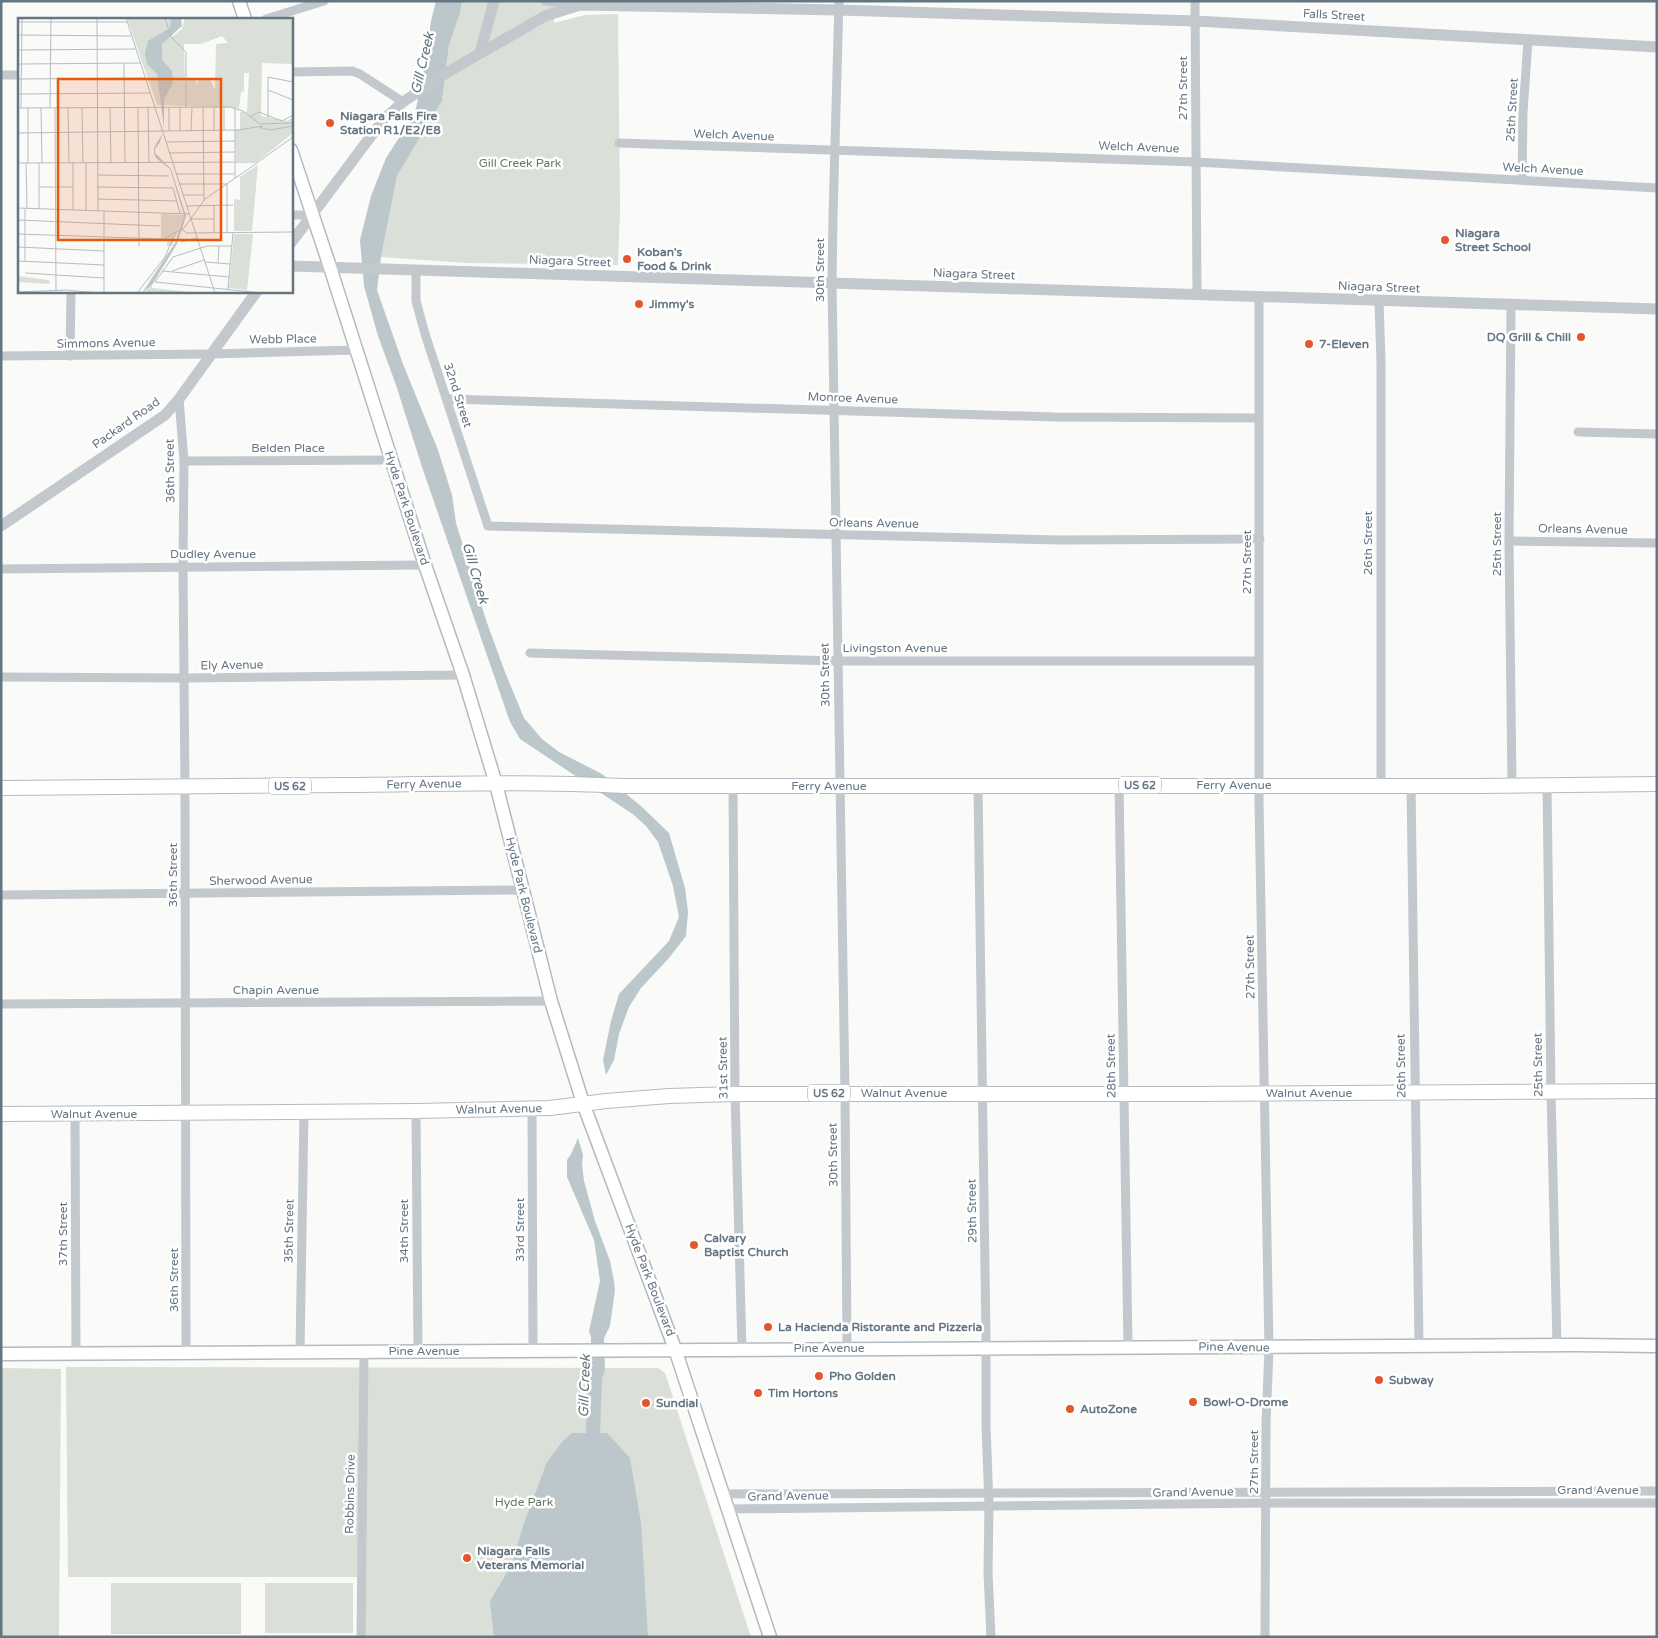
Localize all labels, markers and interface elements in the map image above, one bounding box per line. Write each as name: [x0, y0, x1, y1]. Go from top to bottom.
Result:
street label: Falls Street: [1303, 6, 1366, 24]
inset map: [18, 18, 292, 292]
water label: Gill Creek: [407, 29, 438, 96]
street label: 27th Street: [1176, 55, 1190, 120]
street label: 25th Street: [1503, 77, 1521, 143]
place label: Niagara Falls Fire Station R1/E2/E8: [340, 109, 441, 137]
marker: Niagara Falls Fire Station R1/E2/E8: [324, 117, 336, 129]
street label: Welch Avenue: [693, 127, 775, 143]
street label: Welch Avenue: [1098, 139, 1180, 155]
park label: Gill Creek Park: [479, 156, 562, 170]
street label: Welch Avenue: [1502, 160, 1584, 178]
place label: Niagara Street School: [1455, 226, 1531, 254]
marker: Niagara Street School: [1439, 234, 1451, 246]
street label: 30th Street: [813, 237, 827, 302]
place label: Koban's Food & Drink: [637, 245, 712, 273]
street label: Niagara Street: [529, 253, 612, 269]
marker: Koban's Food & Drink: [621, 253, 633, 265]
street label: Niagara Street: [933, 266, 1016, 282]
street label: Niagara Street: [1338, 279, 1421, 295]
place label: Jimmy's: [648, 297, 695, 312]
marker: Jimmy's: [633, 298, 645, 310]
place label: DQ Grill & Chill: [1487, 330, 1571, 344]
street label: Webb Place: [249, 331, 317, 347]
marker: DQ Grill & Chill: [1575, 331, 1587, 343]
street label: Simmons Avenue: [57, 335, 156, 351]
place label: 7-Eleven: [1319, 337, 1369, 351]
marker: 7-Eleven: [1303, 338, 1315, 350]
street label: 32nd Street: [441, 361, 475, 430]
street label: Monroe Avenue: [807, 389, 899, 407]
street label: Packard Road: [89, 395, 163, 451]
street label: 36th Street: [162, 438, 178, 503]
street label: Belden Place: [251, 441, 325, 455]
street label: Hyde Park Boulevard: [382, 449, 432, 567]
street label: 26th Street: [1361, 510, 1375, 575]
street label: 25th Street: [1490, 511, 1504, 576]
street label: Orleans Avenue: [829, 515, 919, 531]
street label: Orleans Avenue: [1538, 521, 1628, 537]
street label: 27th Street: [1240, 529, 1254, 594]
water label: Gill Creek: [459, 541, 493, 607]
street label: Dudley Avenue: [170, 547, 256, 561]
street label: Livingston Avenue: [842, 641, 948, 655]
street label: 30th Street: [817, 642, 833, 707]
street label: Ely Avenue: [200, 657, 264, 673]
street label: Ferry Avenue: [386, 776, 462, 792]
road number: US 62: [1119, 776, 1161, 794]
road number: US 62: [269, 778, 311, 794]
street label: Ferry Avenue: [1196, 778, 1272, 792]
street label: Ferry Avenue: [791, 779, 867, 793]
street label: Hyde Park Boulevard: [503, 835, 545, 955]
street label: 36th Street: [166, 842, 180, 907]
street label: Sherwood Avenue: [209, 872, 313, 888]
street label: 27th Street: [1242, 934, 1258, 999]
street label: Chapin Avenue: [233, 983, 319, 997]
street label: 25th Street: [1530, 1032, 1546, 1097]
street label: 28th Street: [1103, 1033, 1119, 1098]
street label: 26th Street: [1393, 1033, 1409, 1098]
street label: 31st Street: [715, 1036, 731, 1100]
road number: US 62: [808, 1084, 850, 1102]
street label: Walnut Avenue: [861, 1086, 948, 1100]
street label: Walnut Avenue: [1266, 1086, 1353, 1100]
street label: Walnut Avenue: [456, 1101, 543, 1117]
street label: Walnut Avenue: [51, 1107, 138, 1121]
street label: 30th Street: [825, 1122, 841, 1187]
street label: 29th Street: [964, 1178, 980, 1243]
street label: 33rd Street: [513, 1197, 527, 1262]
street label: 35th Street: [281, 1198, 297, 1263]
street label: 34th Street: [397, 1198, 411, 1263]
street label: 37th Street: [56, 1201, 70, 1266]
street label: Hyde Park Boulevard: [622, 1222, 678, 1338]
place label: Calvary Baptist Church: [704, 1231, 789, 1260]
marker: Calvary Baptist Church: [688, 1239, 700, 1251]
street label: 36th Street: [167, 1247, 181, 1312]
place label: La Hacienda Ristorante and Pizzeria: [778, 1320, 982, 1334]
marker: La Hacienda Ristorante and Pizzeria: [762, 1321, 774, 1333]
street label: Pine Avenue: [1198, 1339, 1270, 1355]
street label: Pine Avenue: [793, 1341, 865, 1355]
street label: Pine Avenue: [388, 1344, 460, 1358]
water label: Gill Creek: [575, 1353, 594, 1418]
place label: Pho Golden: [829, 1369, 896, 1383]
marker: Pho Golden: [813, 1370, 825, 1382]
place label: Subway: [1389, 1373, 1434, 1388]
marker: Subway: [1373, 1374, 1385, 1386]
place label: Tim Hortons: [767, 1386, 838, 1400]
marker: Tim Hortons: [752, 1387, 764, 1399]
place label: Bowl-O-Drome: [1203, 1395, 1288, 1409]
place label: Sundial: [656, 1396, 698, 1410]
marker: Bowl-O-Drome: [1187, 1396, 1199, 1408]
marker: Sundial: [640, 1397, 652, 1409]
place label: AutoZone: [1080, 1402, 1137, 1416]
marker: AutoZone: [1064, 1403, 1076, 1415]
street label: 27th Street: [1247, 1429, 1261, 1494]
street label: Robbins Drive: [342, 1454, 358, 1534]
street label: Grand Avenue: [1557, 1483, 1639, 1497]
street label: Grand Avenue: [1152, 1484, 1234, 1500]
street label: Grand Avenue: [747, 1488, 829, 1504]
park label: Hyde Park: [495, 1495, 554, 1509]
place label: Niagara Falls Veterans Memorial: [477, 1544, 584, 1572]
marker: Niagara Falls Veterans Memorial: [461, 1552, 473, 1564]

